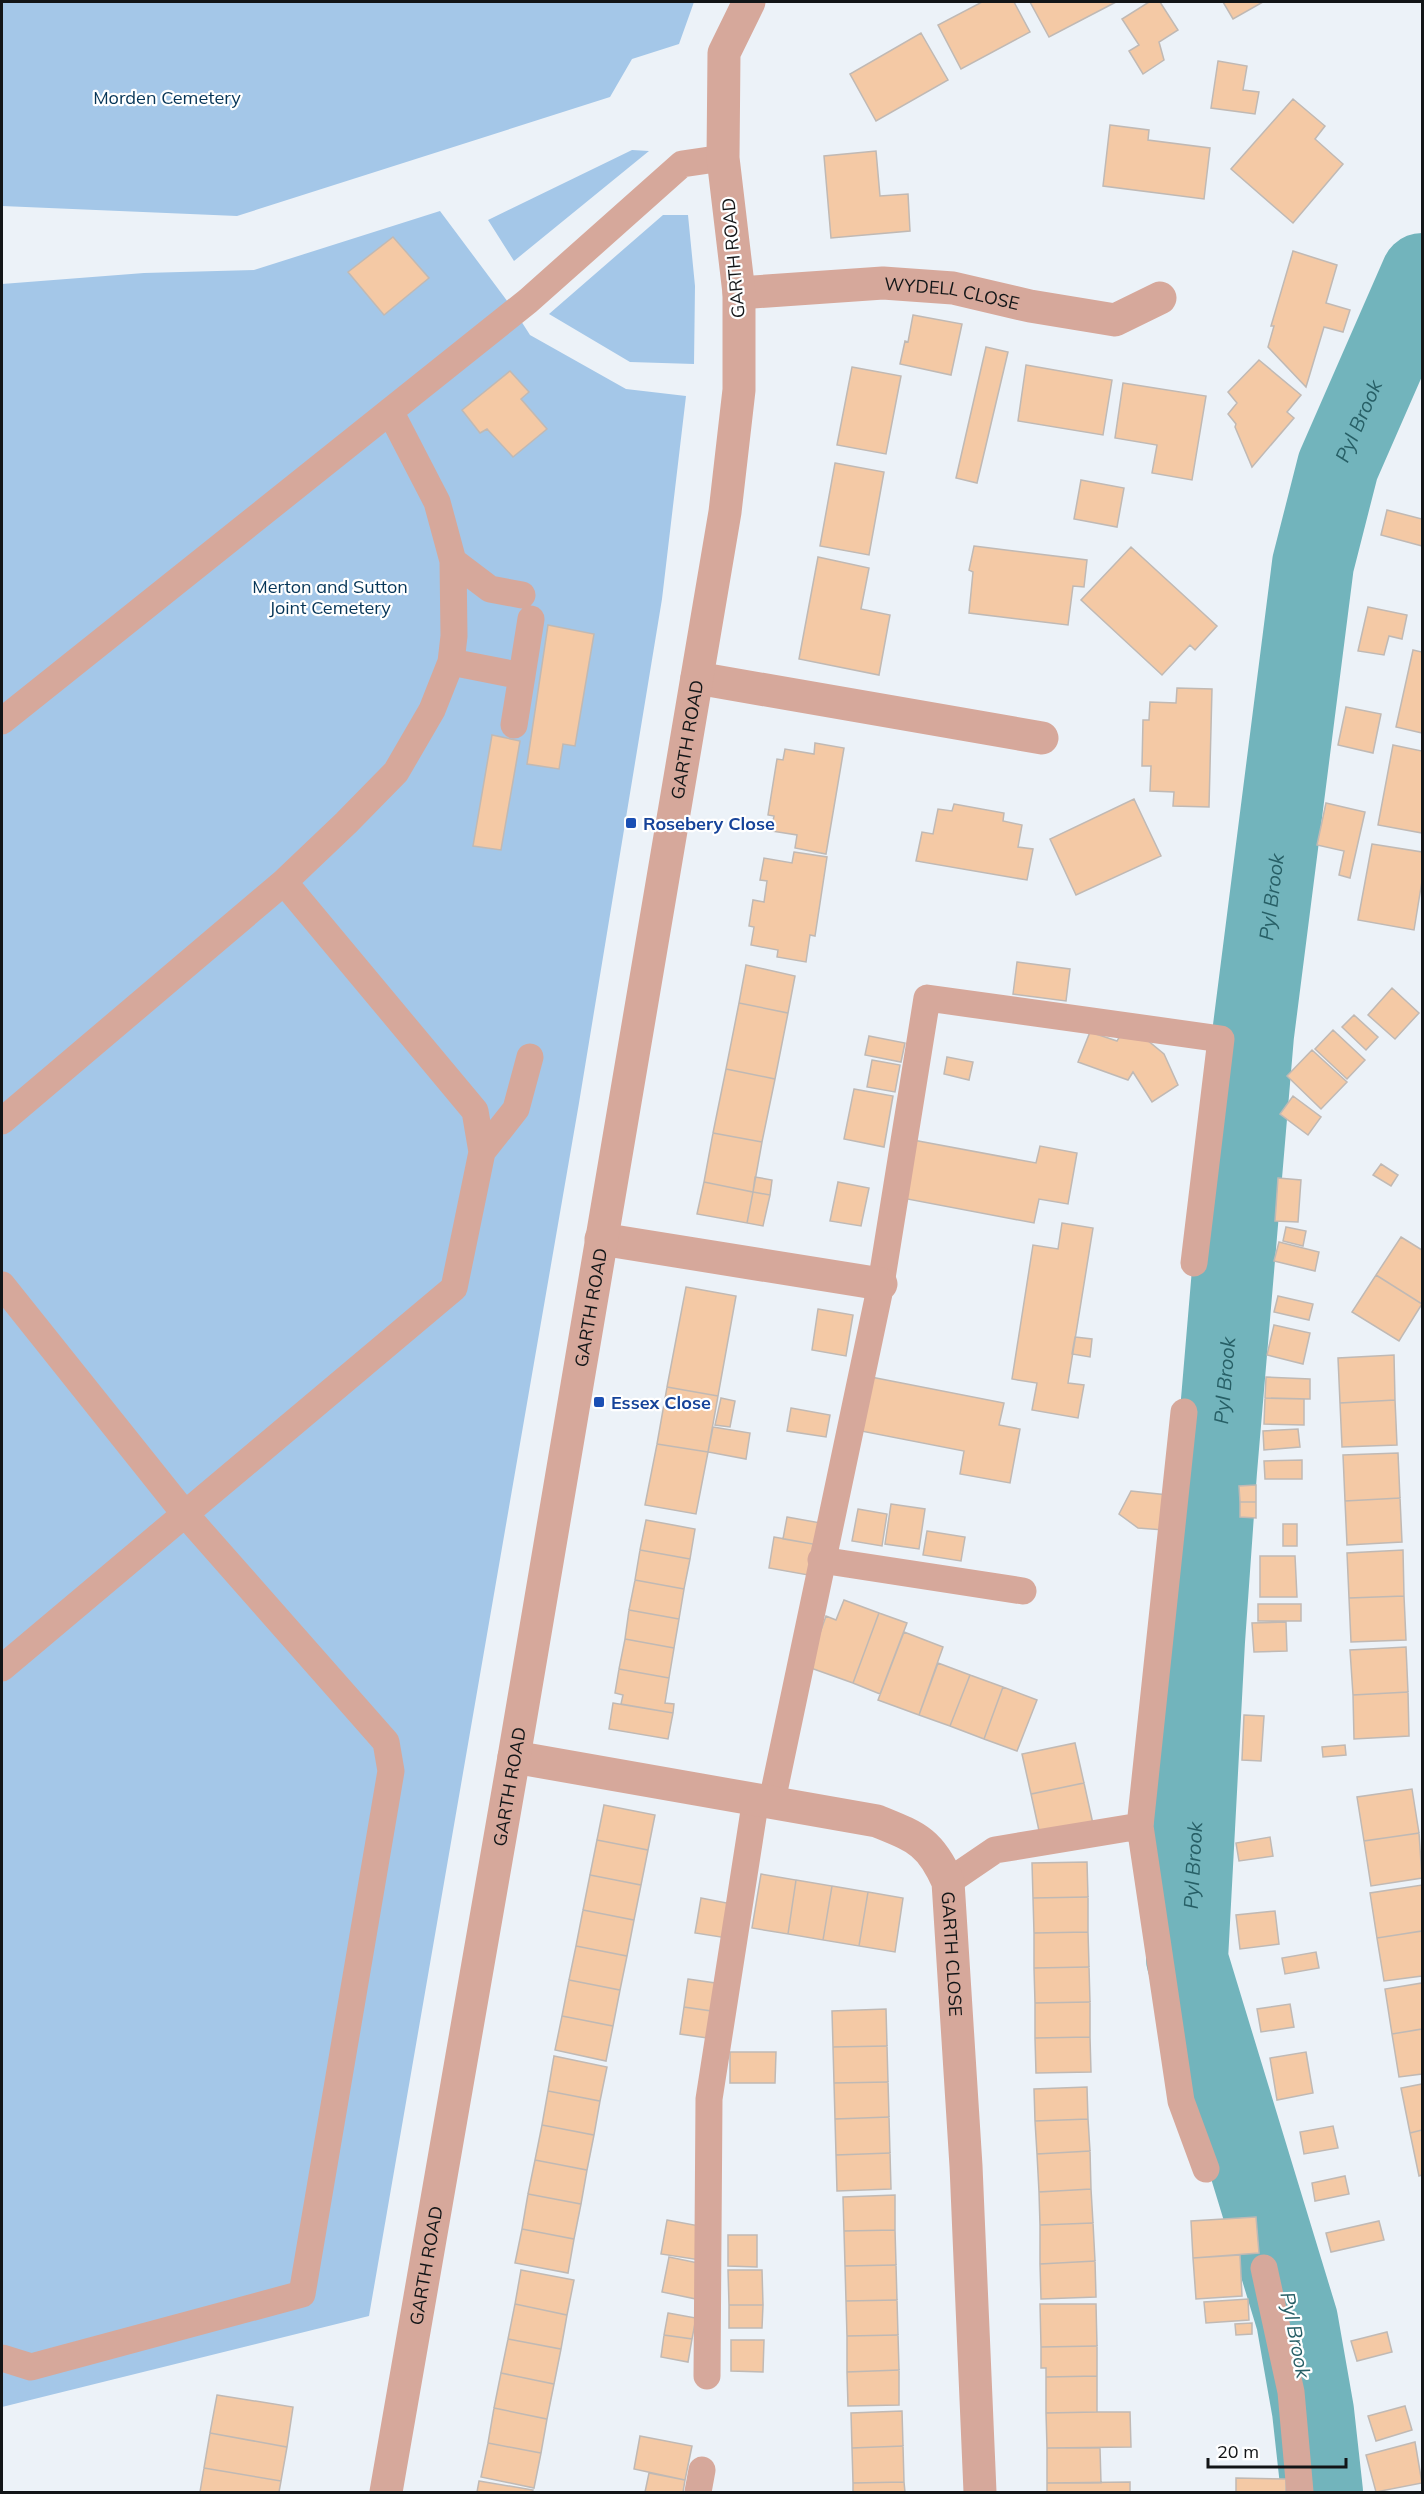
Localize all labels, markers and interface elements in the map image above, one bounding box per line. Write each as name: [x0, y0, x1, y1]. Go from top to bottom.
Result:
park label: Morden Cemetery: [93, 86, 241, 109]
street label: GARTH ROAD: [716, 197, 750, 319]
street label: WYDELL CLOSE: [883, 272, 1022, 315]
water label: Pyl Brook: [1329, 375, 1387, 466]
park label: Merton and Sutton Joint Cemetery: [252, 575, 408, 619]
street label: GARTH ROAD: [665, 678, 708, 801]
place label: Rosebery Close: [643, 812, 775, 835]
marker: Rosebery Close: [624, 816, 638, 830]
water label: Pyl Brook: [1253, 851, 1289, 942]
street label: GARTH ROAD: [569, 1246, 612, 1369]
water label: Pyl Brook: [1208, 1335, 1240, 1425]
place label: Essex Close: [611, 1391, 711, 1414]
marker: Essex Close: [592, 1395, 606, 1409]
street label: GARTH ROAD: [487, 1725, 530, 1848]
water label: Pyl Brook: [1177, 1820, 1207, 1910]
street label: GARTH CLOSE: [937, 1891, 968, 2017]
street label: GARTH ROAD: [404, 2204, 447, 2327]
water label: Pyl Brook: [1275, 2290, 1317, 2381]
scale bar: [1208, 2431, 1346, 2469]
text: 20 m: [1217, 2440, 1259, 2463]

